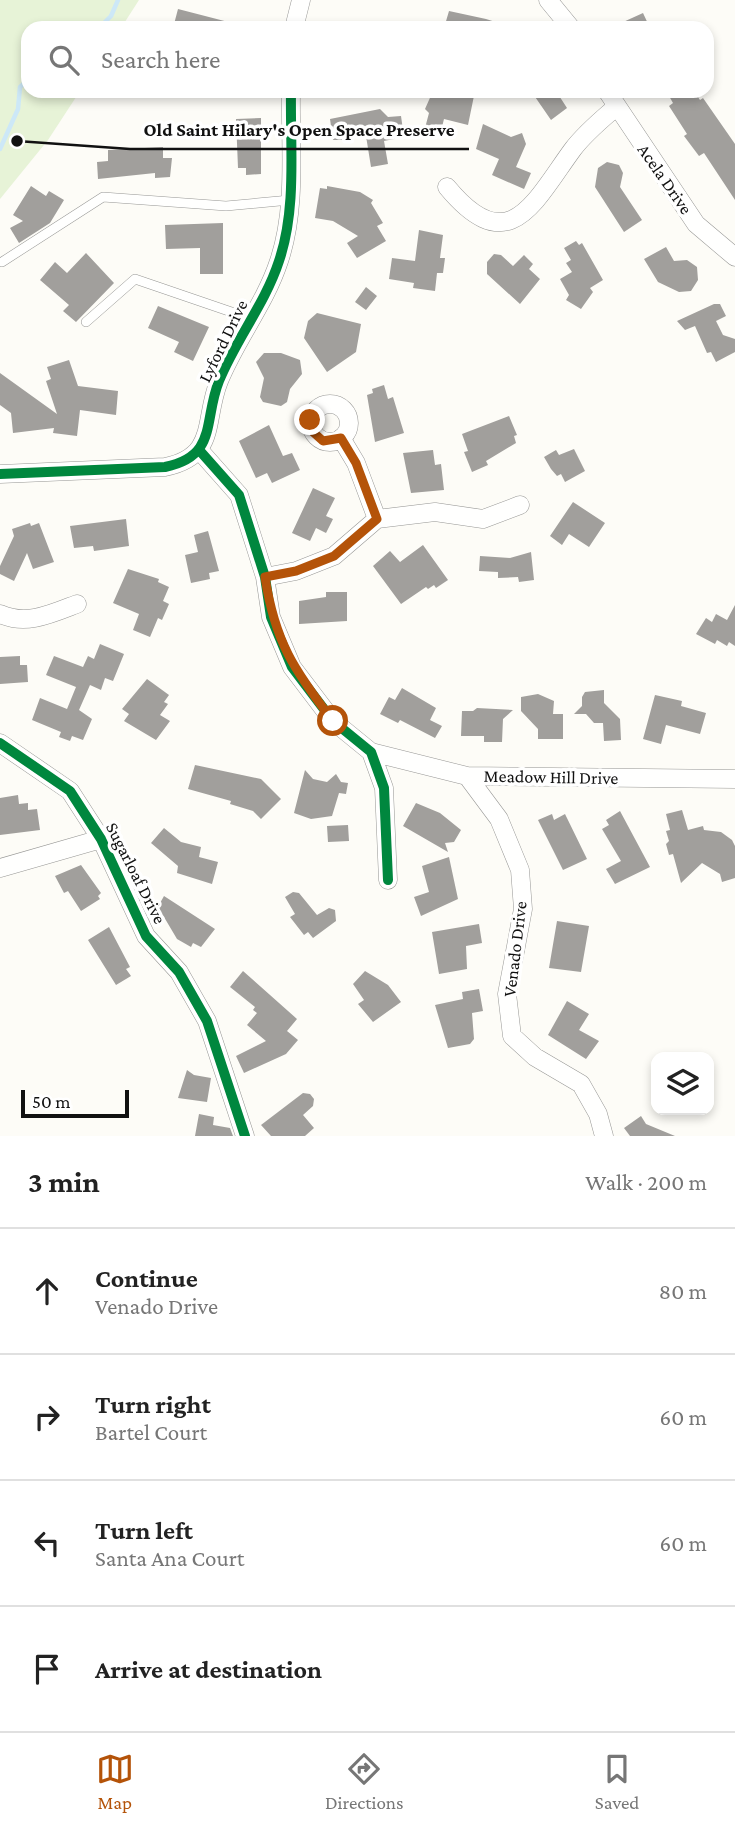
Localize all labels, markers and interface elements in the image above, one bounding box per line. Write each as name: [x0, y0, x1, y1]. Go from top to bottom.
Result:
search box: [21, 21, 714, 98]
icon: search: [45, 41, 83, 79]
text: Search here: [101, 45, 220, 74]
callout: Old Saint Hilary's Open Space Preserve: [130, 109, 469, 149]
text: Old Saint Hilary's Open Space Preserve: [143, 119, 455, 140]
street label: Acela Drive: [634, 140, 697, 218]
street label: Lyford Drive: [194, 296, 252, 385]
route end: [294, 404, 325, 435]
route start: [317, 705, 348, 736]
street label: Meadow Hill Drive: [483, 766, 619, 788]
street label: Sugarloaf Drive: [102, 819, 170, 927]
street label: Venado Drive: [499, 900, 531, 998]
map controls: [651, 1052, 714, 1115]
button: layers: [651, 1052, 714, 1115]
scale bar: [21, 1087, 130, 1119]
text: 50 m: [32, 1091, 71, 1112]
text: 3 min: [28, 1165, 100, 1198]
text: Walk · 200 m: [585, 1169, 707, 1195]
text: Continue: [95, 1264, 198, 1293]
icon: ahead: [28, 1272, 66, 1310]
text: 80 m: [659, 1278, 707, 1304]
text: Venado Drive: [95, 1293, 218, 1319]
text: Turn right: [95, 1390, 211, 1419]
icon: right: [28, 1398, 66, 1436]
text: 60 m: [660, 1404, 707, 1430]
text: Bartel Court: [95, 1419, 207, 1445]
text: Turn left: [95, 1516, 193, 1545]
icon: left: [28, 1524, 66, 1562]
text: 60 m: [660, 1530, 707, 1556]
text: Santa Ana Court: [95, 1545, 244, 1571]
icon: arrive: [28, 1650, 66, 1688]
text: Arrive at destination: [95, 1655, 322, 1684]
tab: Map: [96, 1750, 134, 1813]
tab: Directions: [325, 1750, 404, 1813]
tab: Saved: [595, 1750, 639, 1813]

